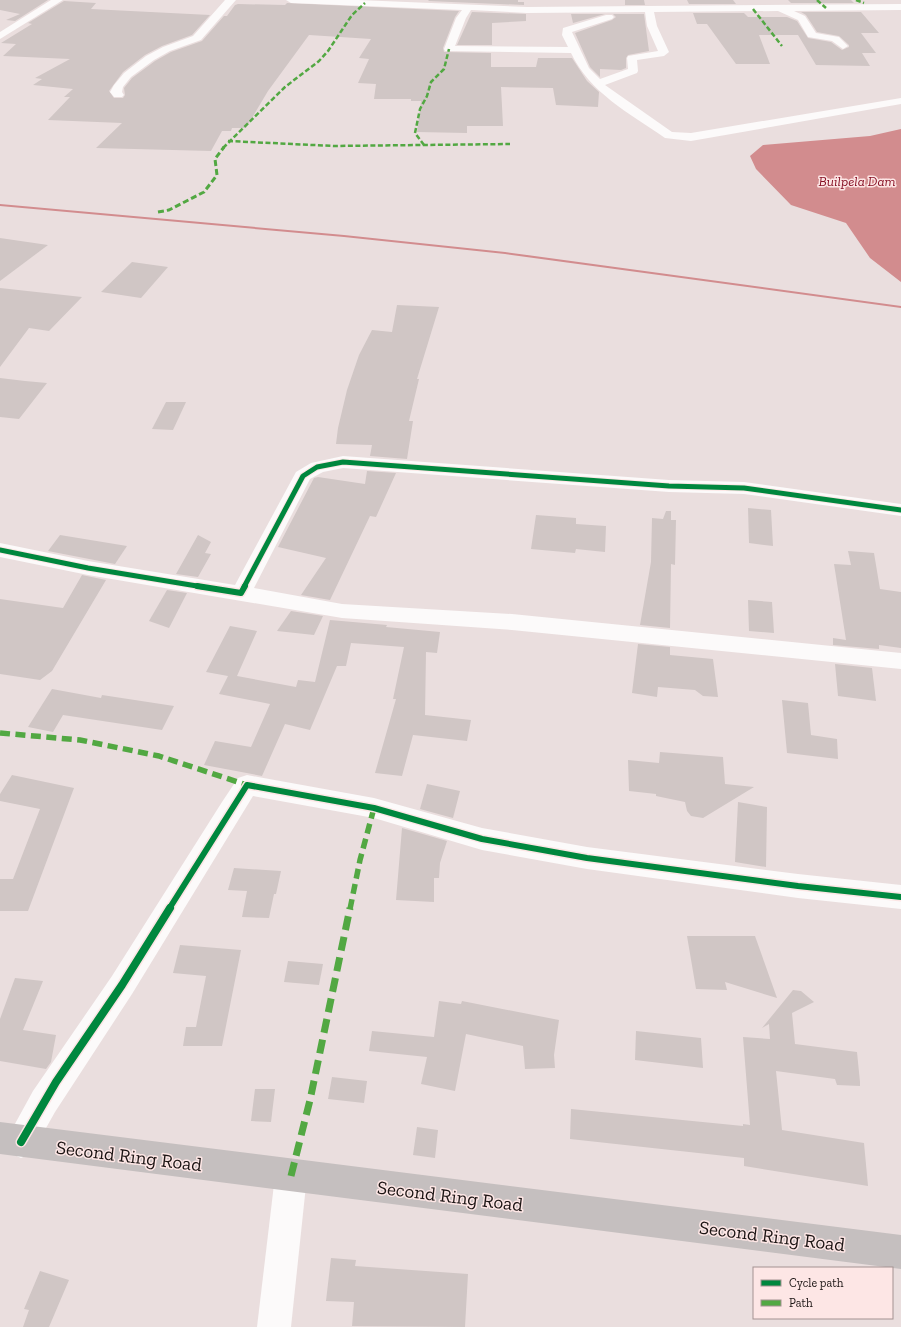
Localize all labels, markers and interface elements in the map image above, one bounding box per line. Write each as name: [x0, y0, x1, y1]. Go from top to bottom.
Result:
water label: Builpela Dam: [818, 173, 896, 190]
street label: Second Ring Road: [55, 1136, 204, 1176]
street label: Second Ring Road: [376, 1176, 525, 1216]
street label: Second Ring Road: [698, 1216, 847, 1256]
legend: [753, 1267, 893, 1319]
text: Cycle path: [789, 1276, 844, 1290]
text: Path: [789, 1296, 813, 1310]

